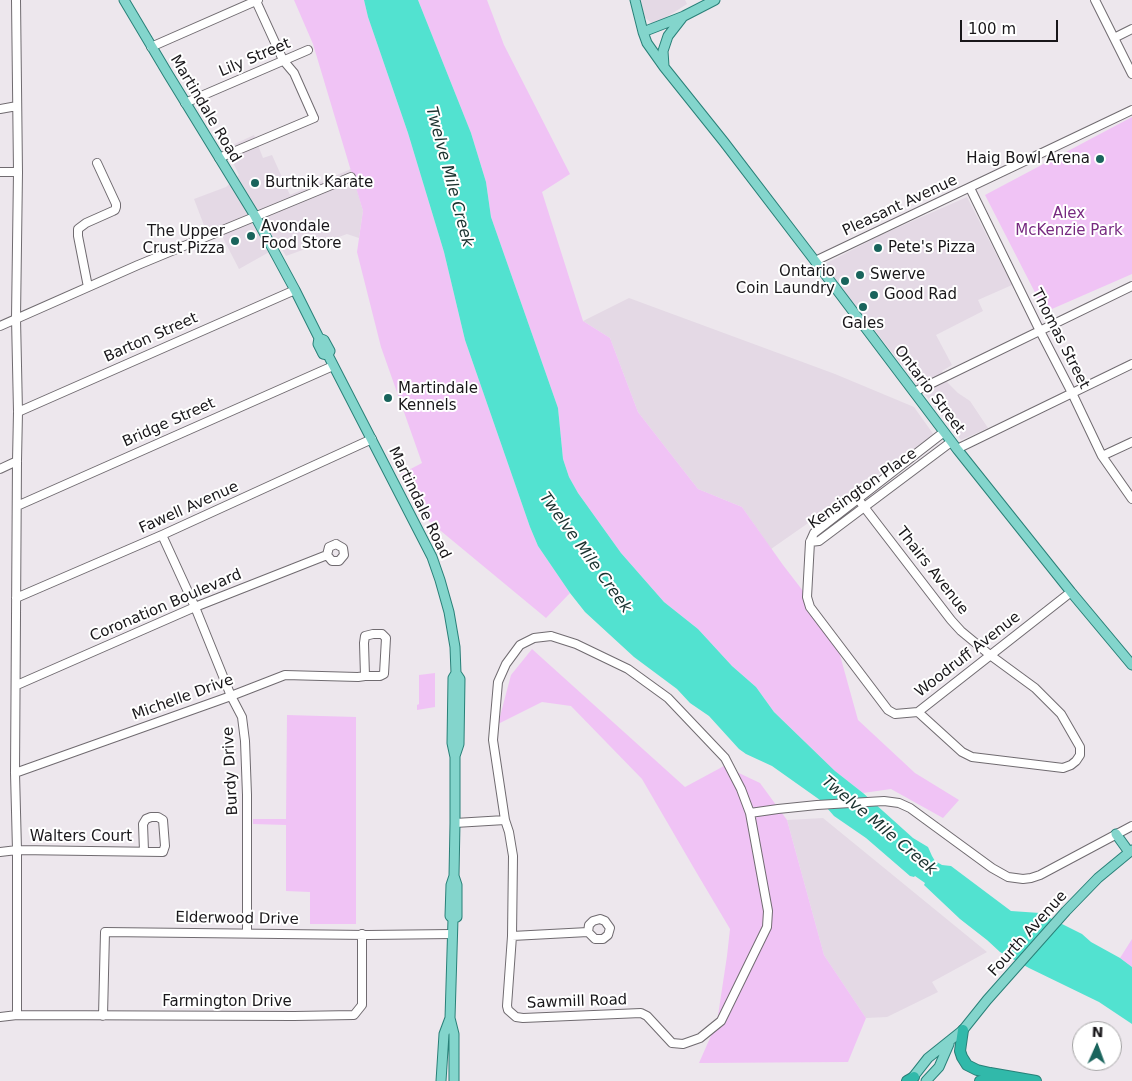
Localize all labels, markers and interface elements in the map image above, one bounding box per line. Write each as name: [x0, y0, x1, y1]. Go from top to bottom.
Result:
scale bar: [962, 10, 1060, 42]
text: 100 m: [968, 20, 1016, 38]
street label: Lily Street: [217, 35, 293, 81]
street label: Martindale Road: [166, 52, 244, 166]
water label: Twelve Mile Creek: [421, 105, 477, 249]
place label: Haig Bowl Arena: [966, 150, 1090, 168]
marker: Haig Bowl Arena: [1094, 153, 1106, 165]
street label: Pleasant Avenue: [840, 172, 960, 240]
place label: Burtnik Karate: [265, 174, 373, 192]
marker: Burtnik Karate: [249, 177, 261, 189]
park label: Alex McKenzie Park: [1015, 205, 1123, 240]
place label: Avondale Food Store: [261, 218, 341, 253]
place label: The Upper Crust Pizza: [143, 223, 225, 258]
marker: Avondale Food Store: [245, 230, 257, 242]
marker: The Upper Crust Pizza: [229, 235, 241, 247]
place label: Pete's Pizza: [888, 239, 975, 257]
marker: Pete's Pizza: [872, 242, 884, 254]
place label: Ontario Coin Laundry: [736, 263, 835, 298]
place label: Swerve: [870, 266, 925, 284]
marker: Swerve: [854, 269, 866, 281]
marker: Ontario Coin Laundry: [839, 275, 851, 287]
place label: Good Rad: [884, 286, 957, 304]
street label: Thomas Street: [1027, 286, 1093, 392]
marker: Good Rad: [868, 289, 880, 301]
marker: Gales: [857, 301, 869, 313]
street label: Barton Street: [101, 309, 201, 367]
place label: Gales: [842, 315, 884, 333]
street label: Ontario Street: [890, 342, 968, 438]
place label: Martindale Kennels: [398, 380, 478, 415]
marker: Martindale Kennels: [382, 392, 394, 404]
street label: Bridge Street: [120, 395, 218, 451]
street label: Martindale Road: [384, 444, 454, 562]
street label: Kensington Place: [805, 445, 921, 533]
street label: Fawell Avenue: [137, 478, 241, 538]
water label: Twelve Mile Creek: [535, 489, 635, 617]
street label: Thairs Avenue: [892, 523, 972, 619]
street label: Coronation Boulevard: [88, 566, 244, 646]
street label: Woodruff Avenue: [912, 608, 1024, 702]
street label: Michelle Drive: [130, 671, 236, 725]
street label: Burdy Drive: [220, 726, 242, 816]
water label: Twelve Mile Creek: [817, 772, 941, 880]
street label: Walters Court: [30, 828, 132, 846]
street label: Fourth Avenue: [985, 888, 1071, 980]
street label: Elderwood Drive: [175, 909, 299, 929]
street label: Sawmill Road: [526, 991, 628, 1013]
street label: Farmington Drive: [162, 993, 292, 1011]
north arrow: [1072, 1021, 1122, 1071]
text: N: [1091, 1024, 1104, 1040]

